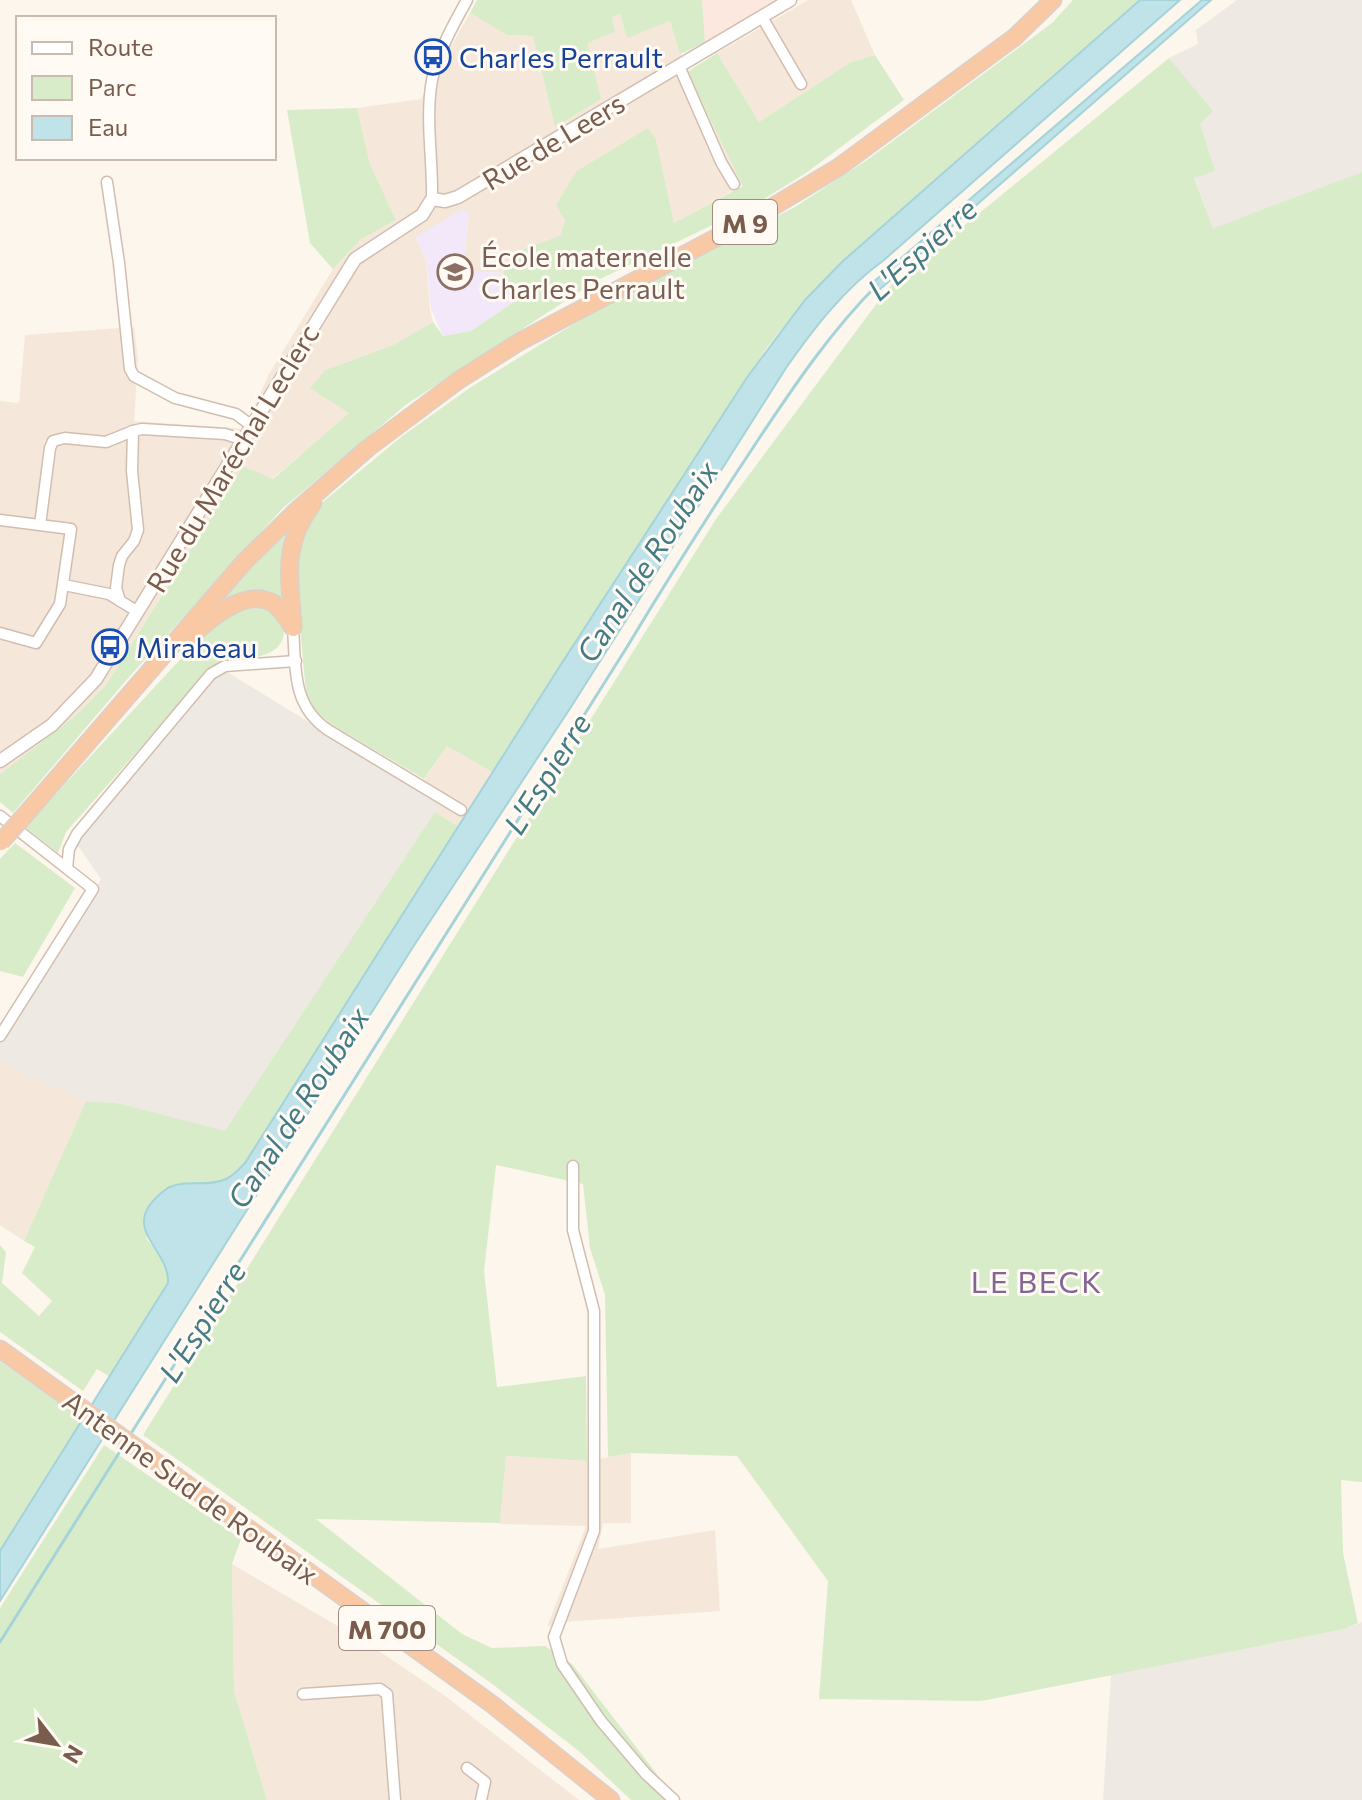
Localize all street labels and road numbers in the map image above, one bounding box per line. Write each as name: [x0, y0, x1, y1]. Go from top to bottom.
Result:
street label: Rue de Leers: [476, 85, 630, 197]
road number: M 9: [713, 200, 777, 244]
street label: Rue du Maréchal Leclerc: [139, 318, 325, 598]
street label: Antenne Sud de Roubaix: [57, 1383, 325, 1591]
road number: M 700: [339, 1606, 435, 1650]

